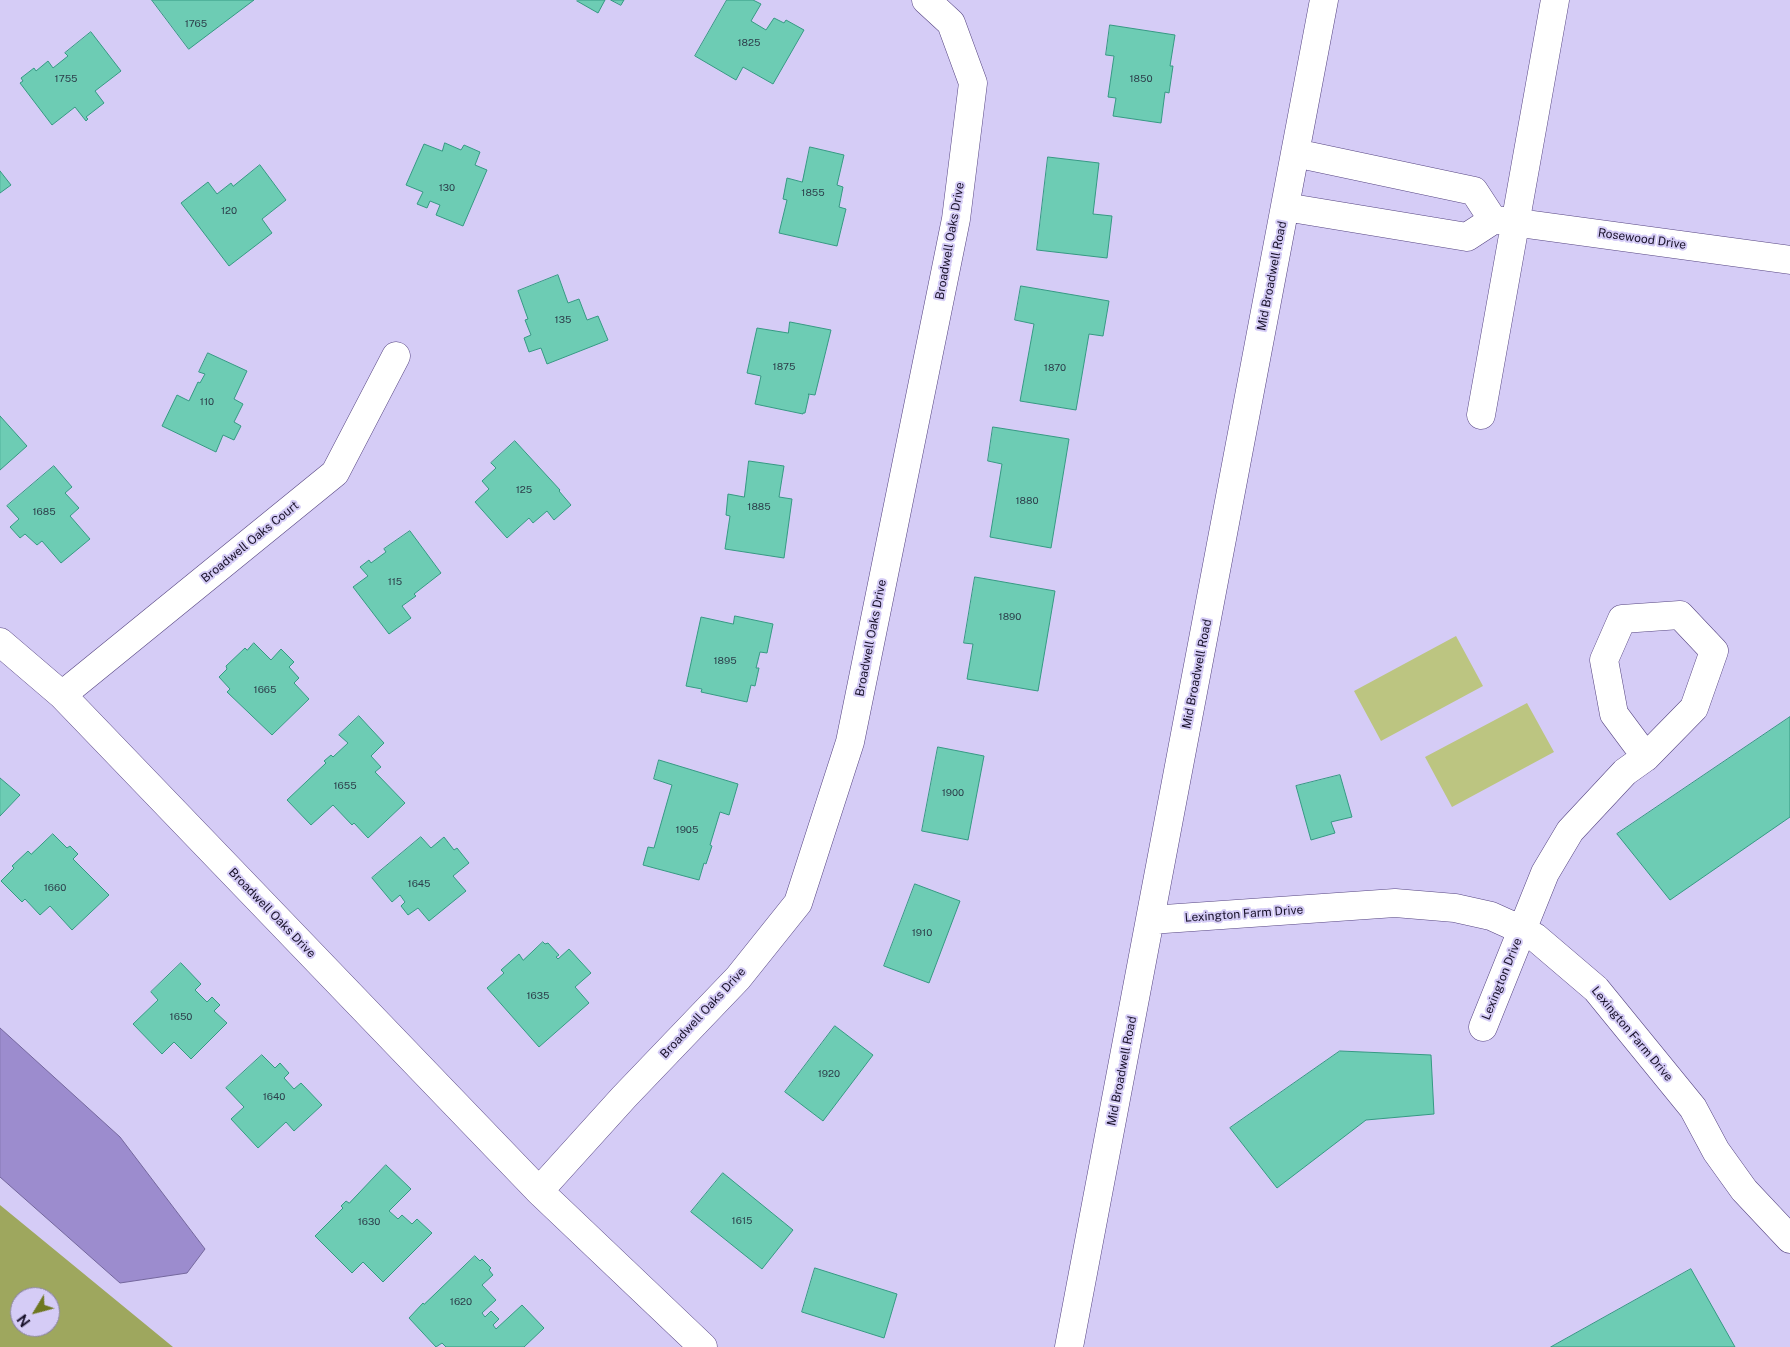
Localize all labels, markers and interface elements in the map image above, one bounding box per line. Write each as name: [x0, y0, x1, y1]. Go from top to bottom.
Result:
house number: 1765: [185, 18, 207, 30]
house number: 1825: [738, 37, 760, 49]
house number: 1755: [55, 73, 77, 85]
house number: 1850: [1129, 73, 1153, 85]
street label: Broadwell Oaks Drive: [933, 181, 967, 301]
house number: 130: [439, 182, 455, 194]
house number: 1855: [801, 187, 825, 199]
house number: 120: [221, 205, 237, 217]
street label: Mid Broadwell Road: [1254, 220, 1290, 332]
street label: Rosewood Drive: [1597, 226, 1687, 252]
house number: 135: [555, 314, 571, 326]
house number: 1875: [773, 361, 795, 373]
house number: 1870: [1044, 362, 1066, 374]
house number: 110: [200, 396, 214, 408]
house number: 125: [516, 484, 532, 496]
house number: 1880: [1015, 495, 1039, 507]
street label: Broadwell Oaks Court: [198, 498, 302, 586]
house number: 1885: [747, 501, 771, 513]
house number: 1685: [32, 506, 56, 518]
house number: 115: [388, 576, 402, 588]
street label: Broadwell Oaks Drive: [853, 578, 889, 698]
house number: 1890: [999, 611, 1021, 623]
street label: Mid Broadwell Road: [1179, 618, 1215, 730]
house number: 1895: [713, 655, 737, 667]
house number: 1665: [254, 684, 276, 696]
house number: 1655: [333, 780, 357, 792]
house number: 1900: [942, 787, 964, 799]
house number: 1905: [676, 824, 698, 836]
street label: Broadwell Oaks Drive: [226, 865, 318, 961]
house number: 1645: [408, 878, 430, 890]
house number: 1660: [44, 882, 66, 894]
street label: Lexington Farm Drive: [1184, 903, 1304, 925]
house number: 1910: [912, 927, 932, 939]
street label: Lexington Drive: [1479, 936, 1525, 1022]
street label: Broadwell Oaks Drive: [657, 965, 749, 1061]
street label: Lexington Farm Drive: [1588, 984, 1676, 1084]
house number: 1635: [527, 990, 549, 1002]
house number: 1650: [170, 1011, 192, 1023]
street label: Mid Broadwell Road: [1104, 1015, 1140, 1127]
house number: 1920: [818, 1068, 840, 1080]
house number: 1640: [263, 1091, 285, 1103]
house number: 1615: [732, 1215, 752, 1227]
house number: 1630: [358, 1216, 380, 1228]
north arrow: [10, 1287, 60, 1337]
house number: 1620: [450, 1296, 472, 1308]
text: N: [14, 1311, 34, 1330]

